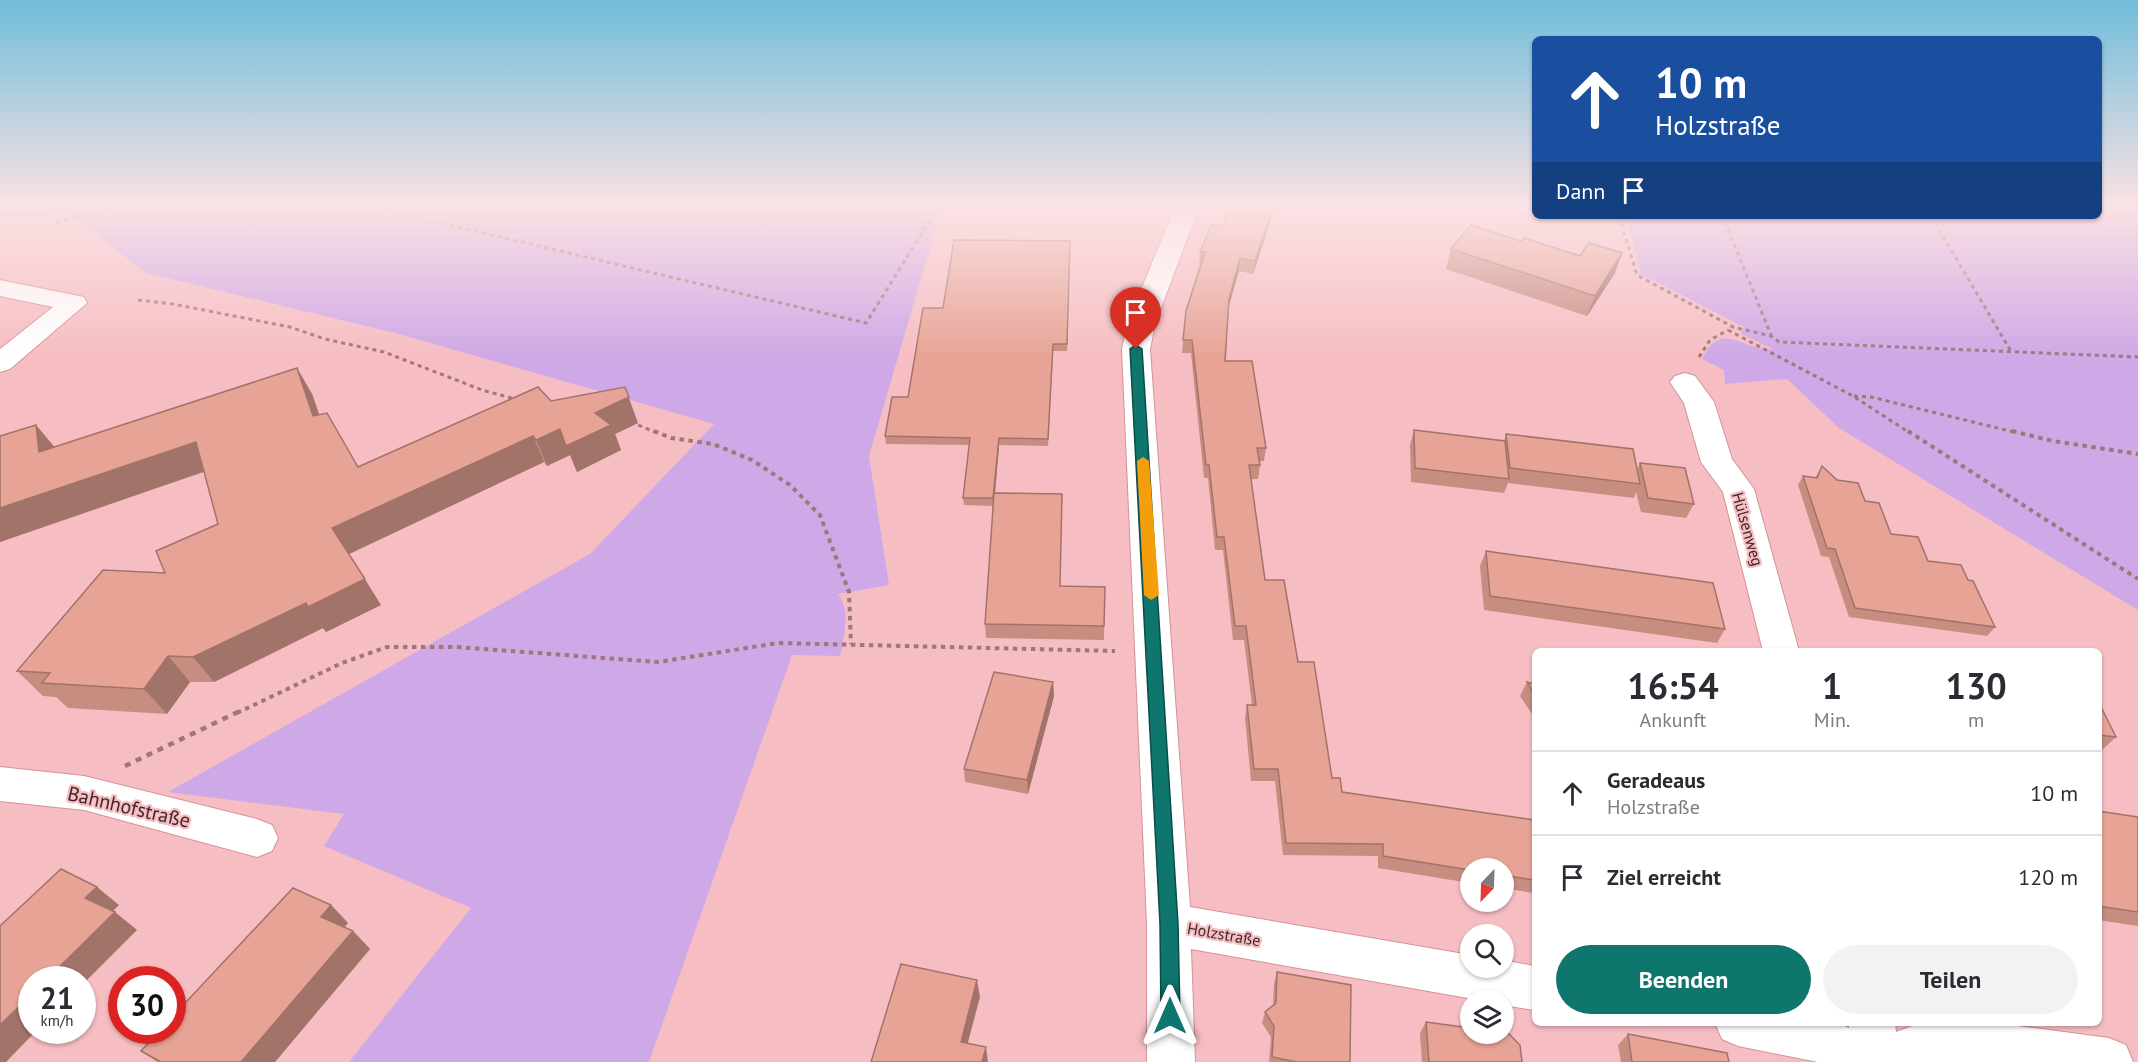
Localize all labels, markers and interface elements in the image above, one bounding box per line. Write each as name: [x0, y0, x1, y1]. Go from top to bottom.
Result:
text: 10 m: [1655, 55, 1747, 110]
icon: ahead: [1556, 60, 1634, 138]
text: Holzstraße: [1655, 108, 1780, 142]
icon: arrive: [1617, 174, 1650, 207]
text: Dann: [1556, 177, 1605, 205]
pin: [1110, 287, 1161, 349]
icon: arrive: [1119, 296, 1152, 329]
street label: Hülsenweg: [1728, 490, 1768, 568]
text: 16:54: [1627, 662, 1719, 709]
text: 1: [1822, 662, 1842, 709]
text: 130: [1946, 662, 2007, 709]
text: Ankunft: [1640, 707, 1706, 733]
text: Min.: [1814, 707, 1850, 733]
text: m: [1968, 707, 1984, 733]
text: Geradeaus: [1607, 766, 1705, 794]
icon: ahead: [1556, 777, 1589, 810]
text: 10 m: [2030, 779, 2078, 807]
street label: Bahnhofstraße: [65, 780, 193, 834]
text: Holzstraße: [1607, 794, 1700, 820]
north arrow: [1460, 858, 1514, 912]
map controls: [1460, 858, 1514, 1044]
icon: arrive: [1556, 861, 1589, 894]
text: Ziel erreicht: [1607, 863, 1721, 891]
text: 120 m: [2018, 863, 2078, 891]
street label: Holzstraße: [1186, 918, 1262, 950]
button: search: [1460, 924, 1514, 978]
button: Beenden: [1556, 945, 1811, 1014]
button: Teilen: [1823, 945, 2078, 1014]
speed limit sign: 30: [108, 966, 186, 1044]
text: 21: [40, 978, 74, 1017]
position arrow: [1138, 984, 1202, 1048]
button: layers: [1460, 990, 1514, 1044]
text: km/h: [41, 1011, 73, 1030]

